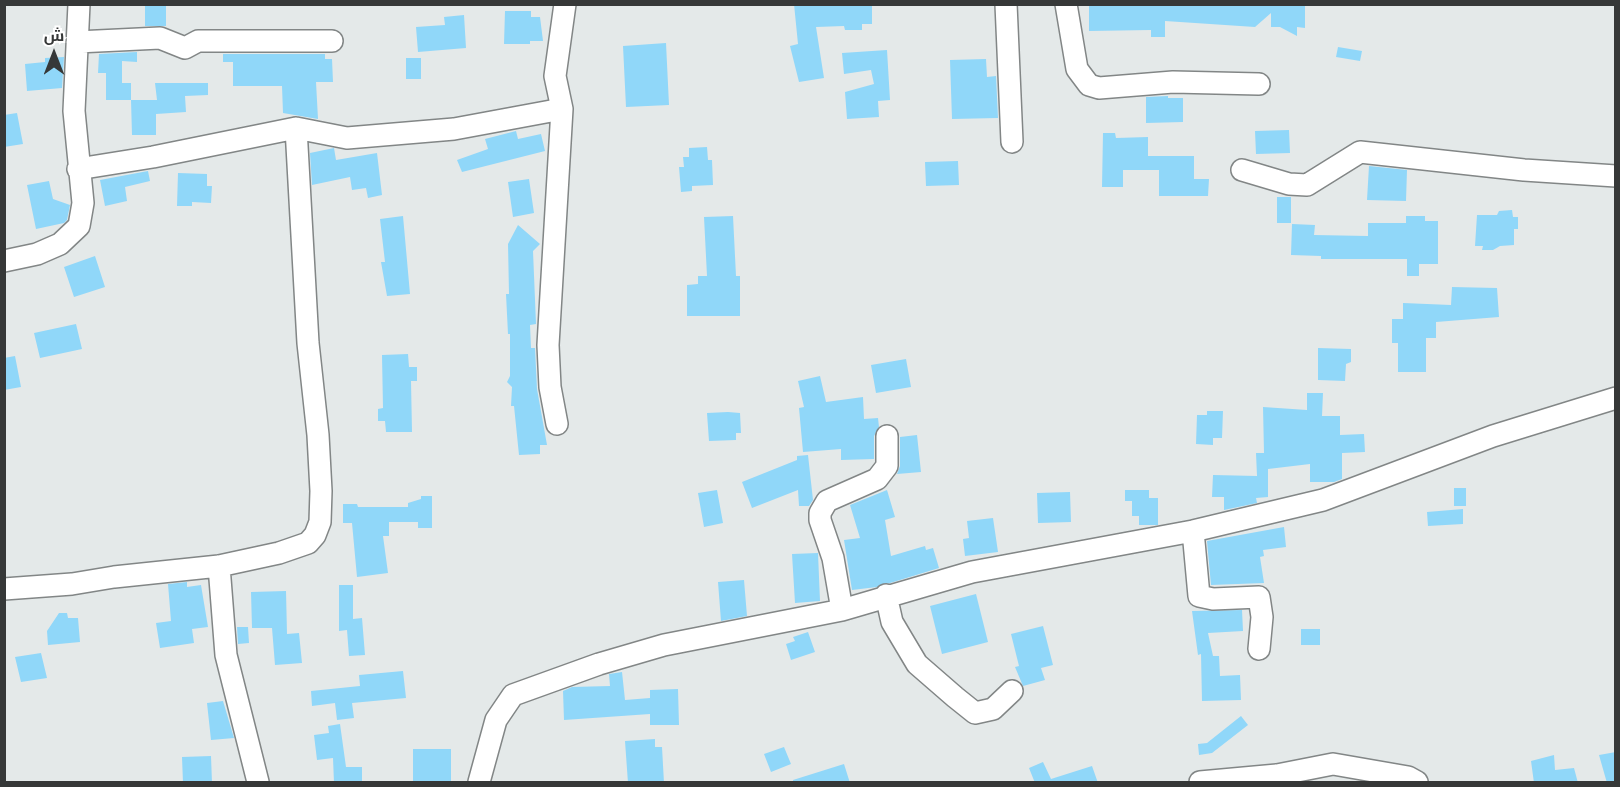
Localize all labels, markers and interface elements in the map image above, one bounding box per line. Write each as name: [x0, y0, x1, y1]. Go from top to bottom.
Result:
north arrow: [24, 24, 84, 84]
text: ش: [44, 25, 64, 46]

